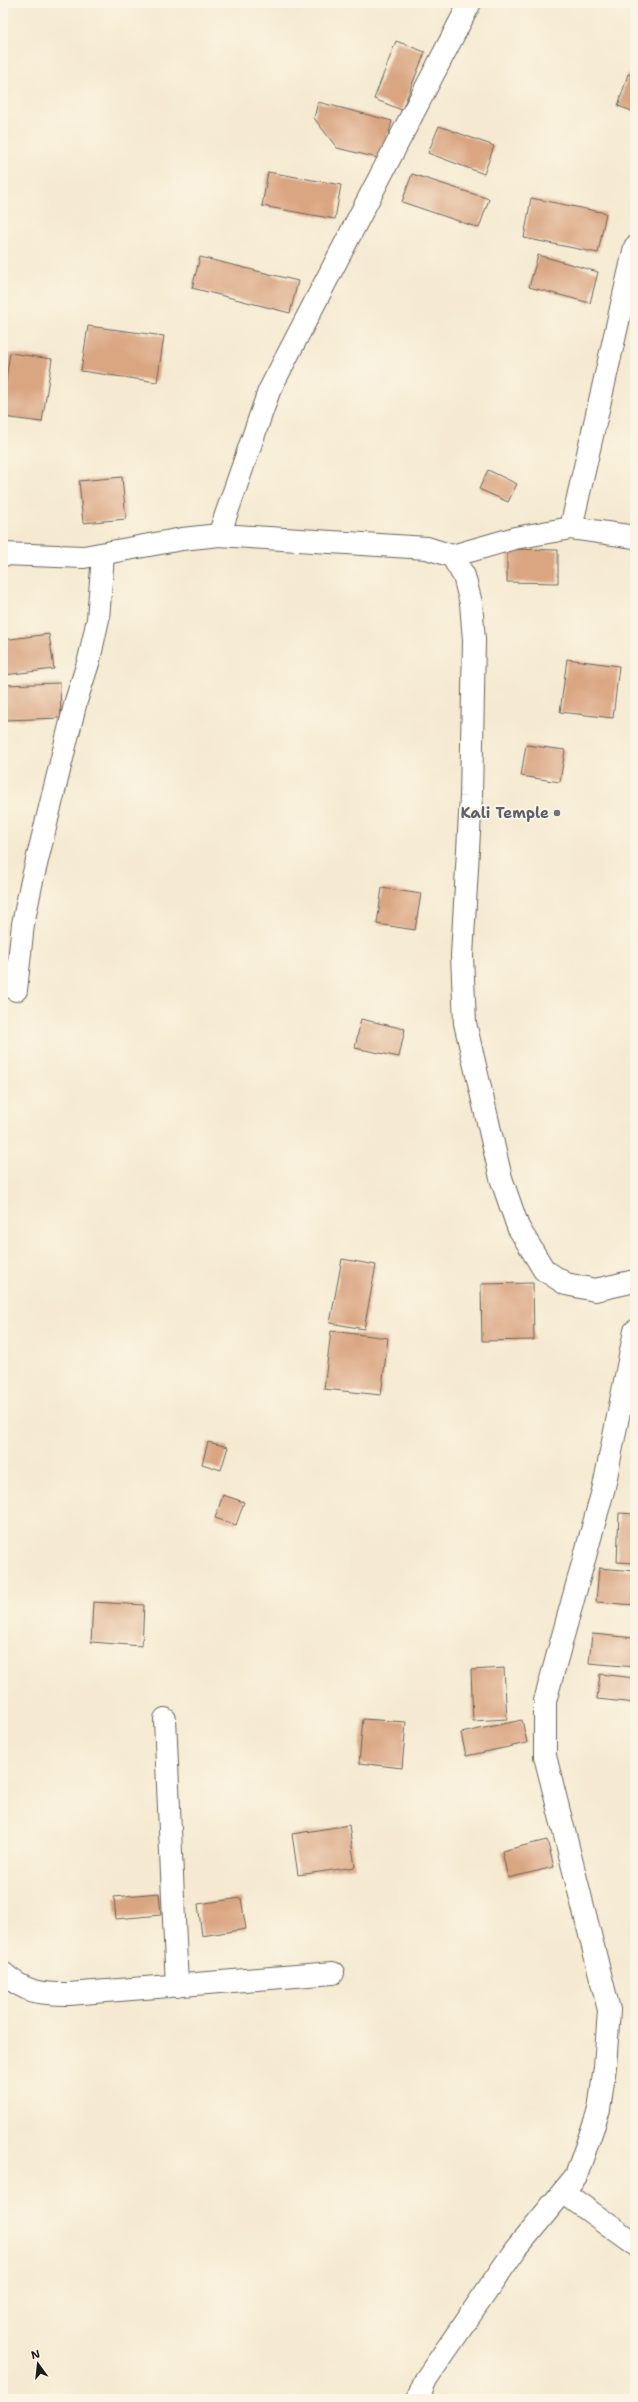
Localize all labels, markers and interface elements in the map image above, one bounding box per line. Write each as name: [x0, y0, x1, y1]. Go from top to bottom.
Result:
place label: Kali Temple: [460, 803, 549, 823]
marker: Kali Temple: [552, 808, 562, 818]
north arrow: [18, 2344, 58, 2384]
text: N: [29, 2346, 42, 2363]

